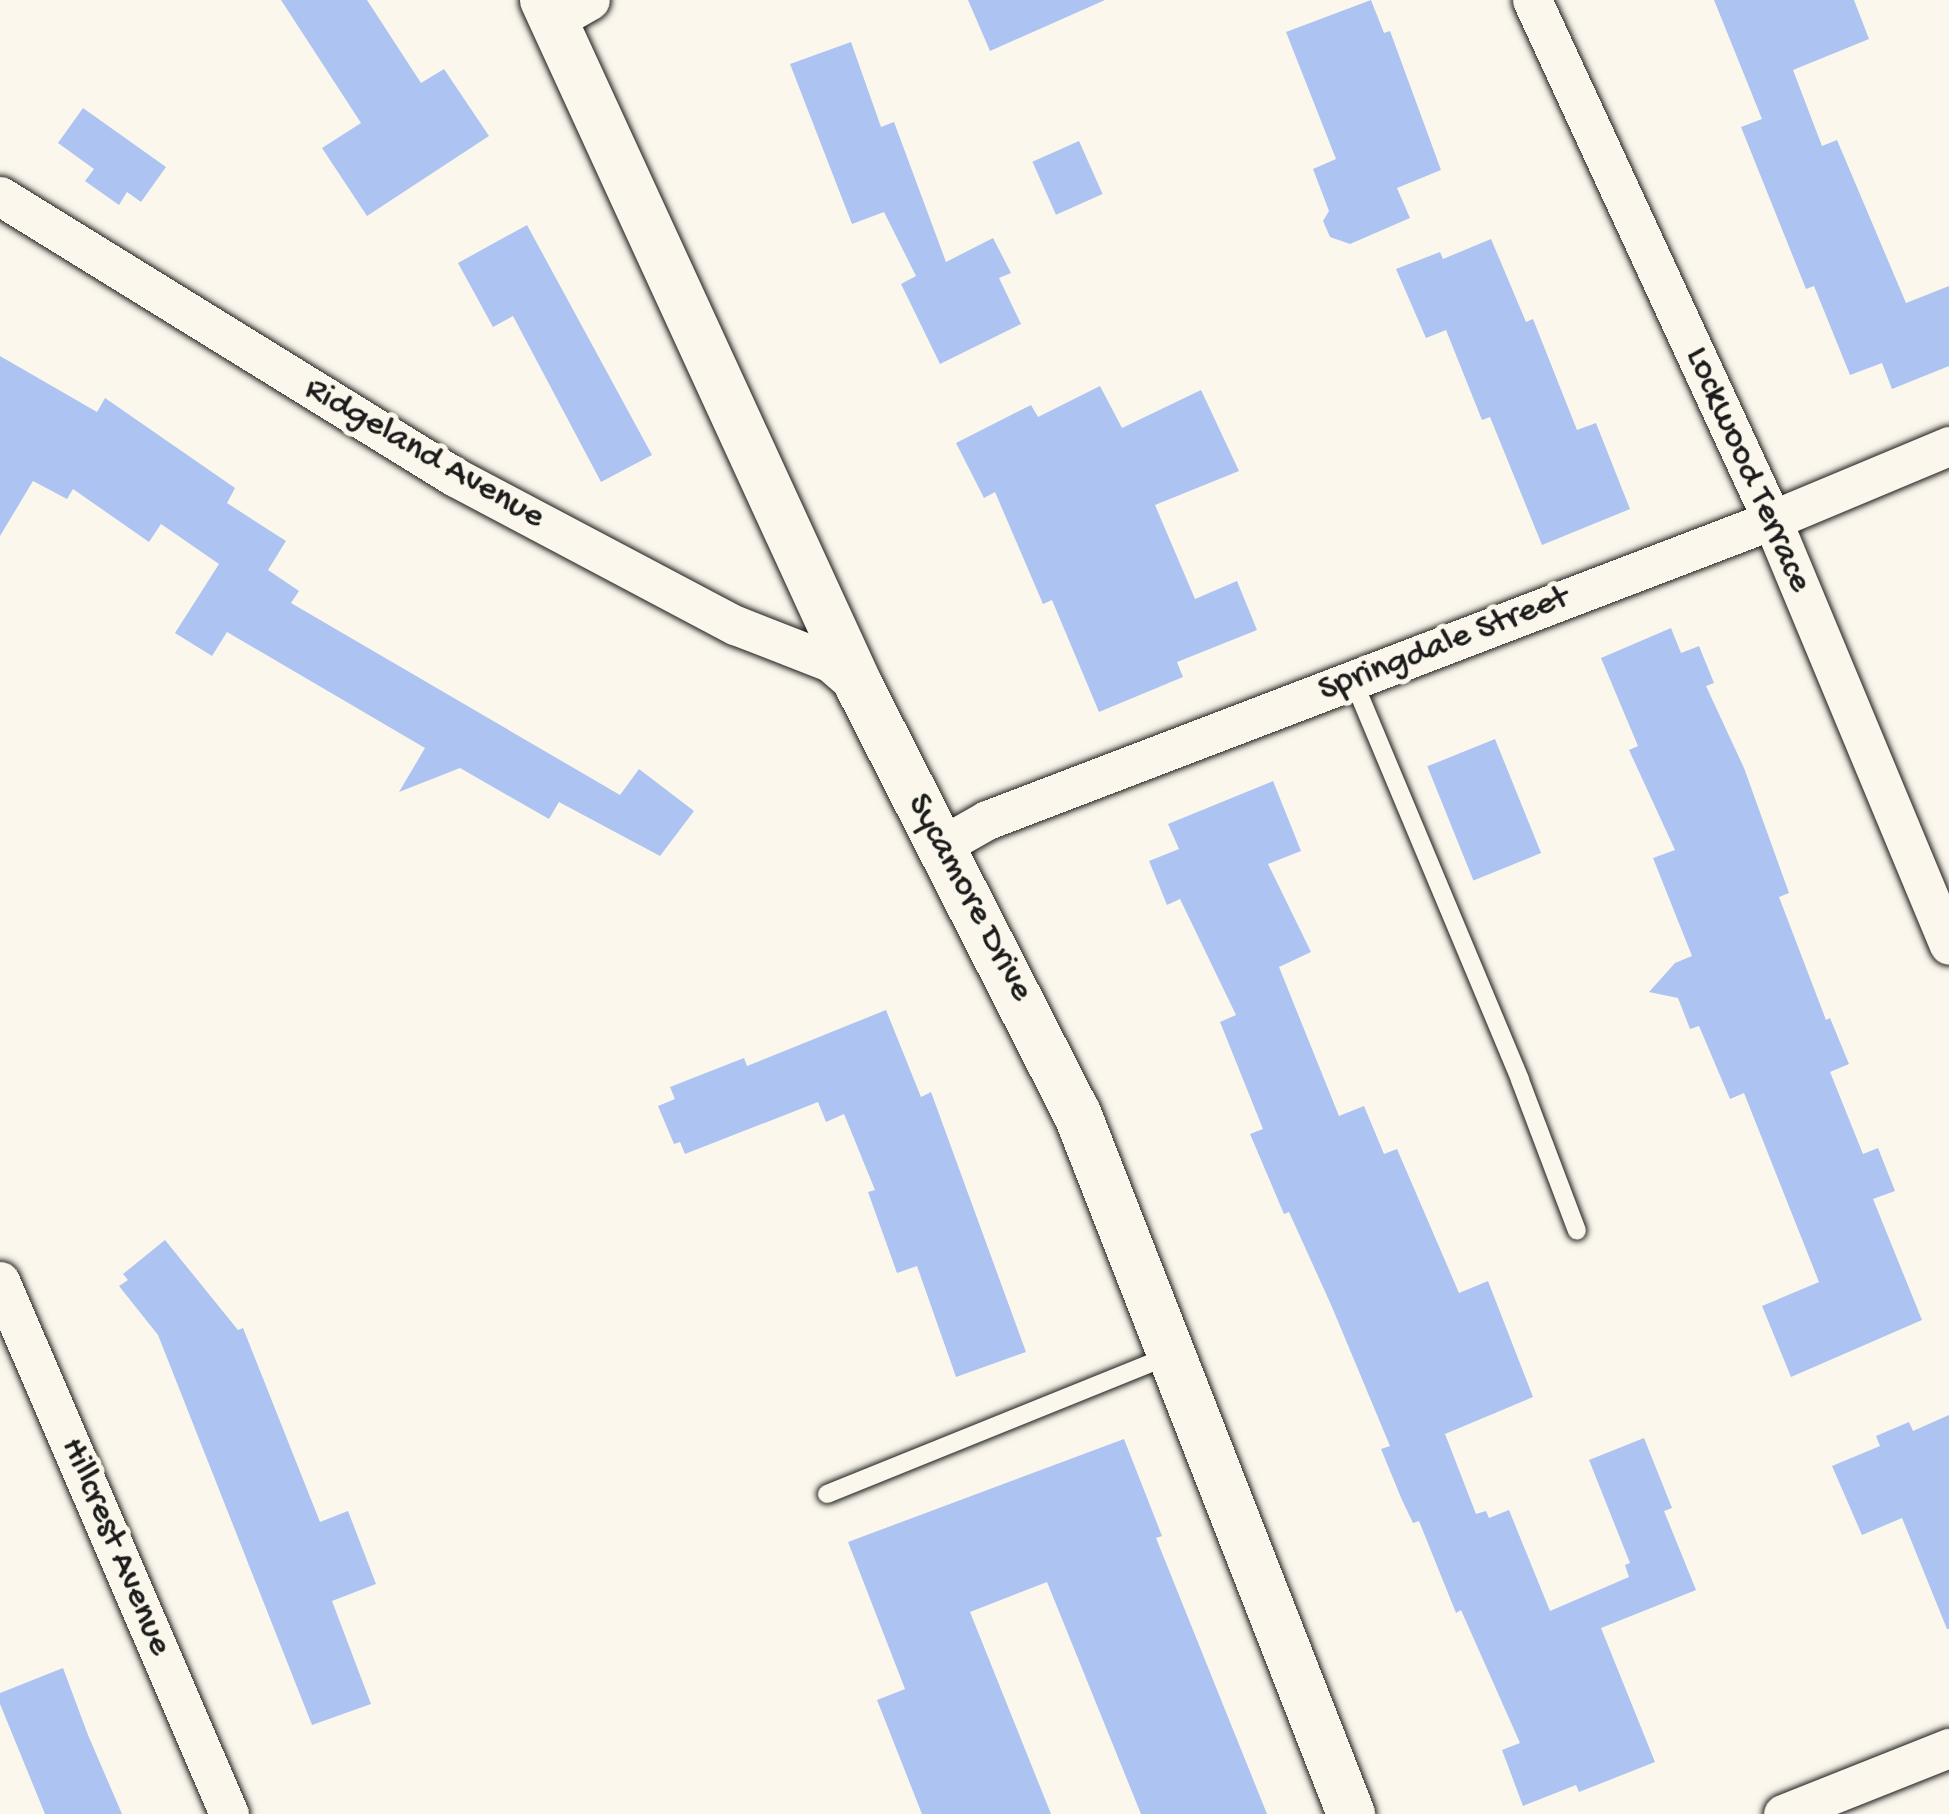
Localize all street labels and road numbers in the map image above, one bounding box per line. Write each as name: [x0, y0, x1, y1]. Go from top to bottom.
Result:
street label: Lockwood Terrace: [1674, 341, 1820, 599]
street label: Ridgeland Avenue: [296, 368, 552, 540]
street label: Springdale Street: [1313, 577, 1575, 713]
street label: Sycamore Drive: [896, 787, 1042, 1009]
street label: Hillcrest Avenue: [50, 1432, 180, 1662]

